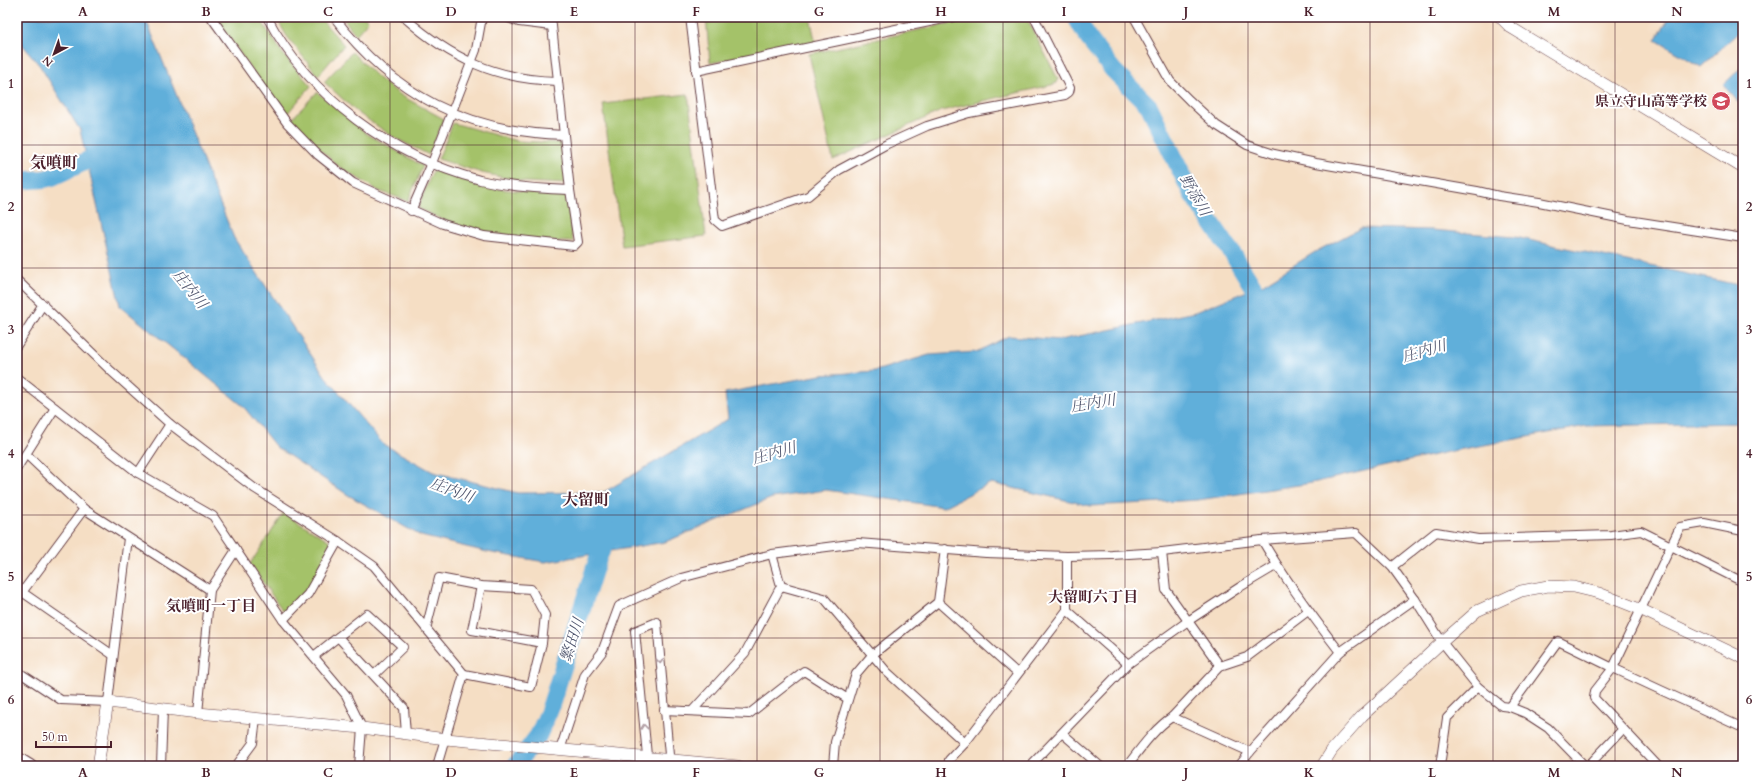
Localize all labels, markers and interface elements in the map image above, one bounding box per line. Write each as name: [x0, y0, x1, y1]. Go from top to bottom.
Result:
text: A: [78, 3, 88, 21]
text: B: [201, 3, 211, 21]
text: C: [323, 3, 333, 21]
text: D: [445, 3, 457, 21]
text: E: [570, 3, 578, 21]
text: F: [692, 3, 700, 21]
text: G: [814, 3, 825, 21]
text: H: [935, 3, 947, 21]
text: I: [1061, 3, 1067, 21]
text: J: [1182, 3, 1189, 21]
text: K: [1304, 3, 1315, 21]
text: L: [1428, 3, 1437, 21]
text: M: [1548, 3, 1561, 21]
text: N: [1671, 3, 1683, 21]
north arrow: [34, 34, 74, 74]
text: N: [39, 52, 56, 70]
text: 1: [8, 75, 14, 93]
text: 1: [1746, 75, 1752, 93]
school or university icon: 県立守山高等学校: [1710, 90, 1732, 112]
place label: 県立守山高等学校: [1595, 92, 1707, 111]
district label: 気噴町: [30, 152, 78, 174]
water label: 野添川: [1175, 171, 1216, 221]
text: 2: [8, 198, 15, 216]
text: 2: [1746, 198, 1753, 216]
water label: 庄内川: [168, 265, 213, 314]
text: 3: [8, 321, 15, 339]
text: 3: [1746, 321, 1753, 339]
water label: 庄内川: [1400, 335, 1450, 367]
water label: 庄内川: [1069, 389, 1119, 416]
water label: 庄内川: [750, 437, 800, 469]
text: 4: [8, 445, 15, 463]
text: 4: [1746, 445, 1753, 463]
water label: 庄内川: [427, 473, 478, 508]
district label: 大留町: [562, 489, 610, 511]
text: 5: [8, 568, 14, 586]
text: 5: [1746, 568, 1752, 586]
district label: 大留町六丁目: [1048, 587, 1138, 607]
district label: 気噴町一丁目: [166, 596, 256, 616]
water label: 繁田川: [556, 614, 589, 664]
one-way arrow: [656, 658, 665, 664]
text: 6: [8, 691, 15, 709]
text: 6: [1746, 691, 1753, 709]
scale bar: [36, 723, 111, 749]
one-way arrow: [640, 724, 649, 730]
text: 50 m: [42, 729, 69, 745]
text: A: [78, 764, 88, 782]
text: B: [201, 764, 211, 782]
text: C: [323, 764, 333, 782]
text: D: [445, 764, 457, 782]
text: E: [570, 764, 578, 782]
text: F: [692, 764, 700, 782]
text: G: [814, 764, 825, 782]
text: H: [935, 764, 947, 782]
text: I: [1061, 764, 1067, 782]
text: J: [1182, 764, 1189, 782]
text: K: [1304, 764, 1315, 782]
text: L: [1428, 764, 1437, 782]
text: M: [1548, 764, 1561, 782]
text: N: [1671, 764, 1683, 782]

